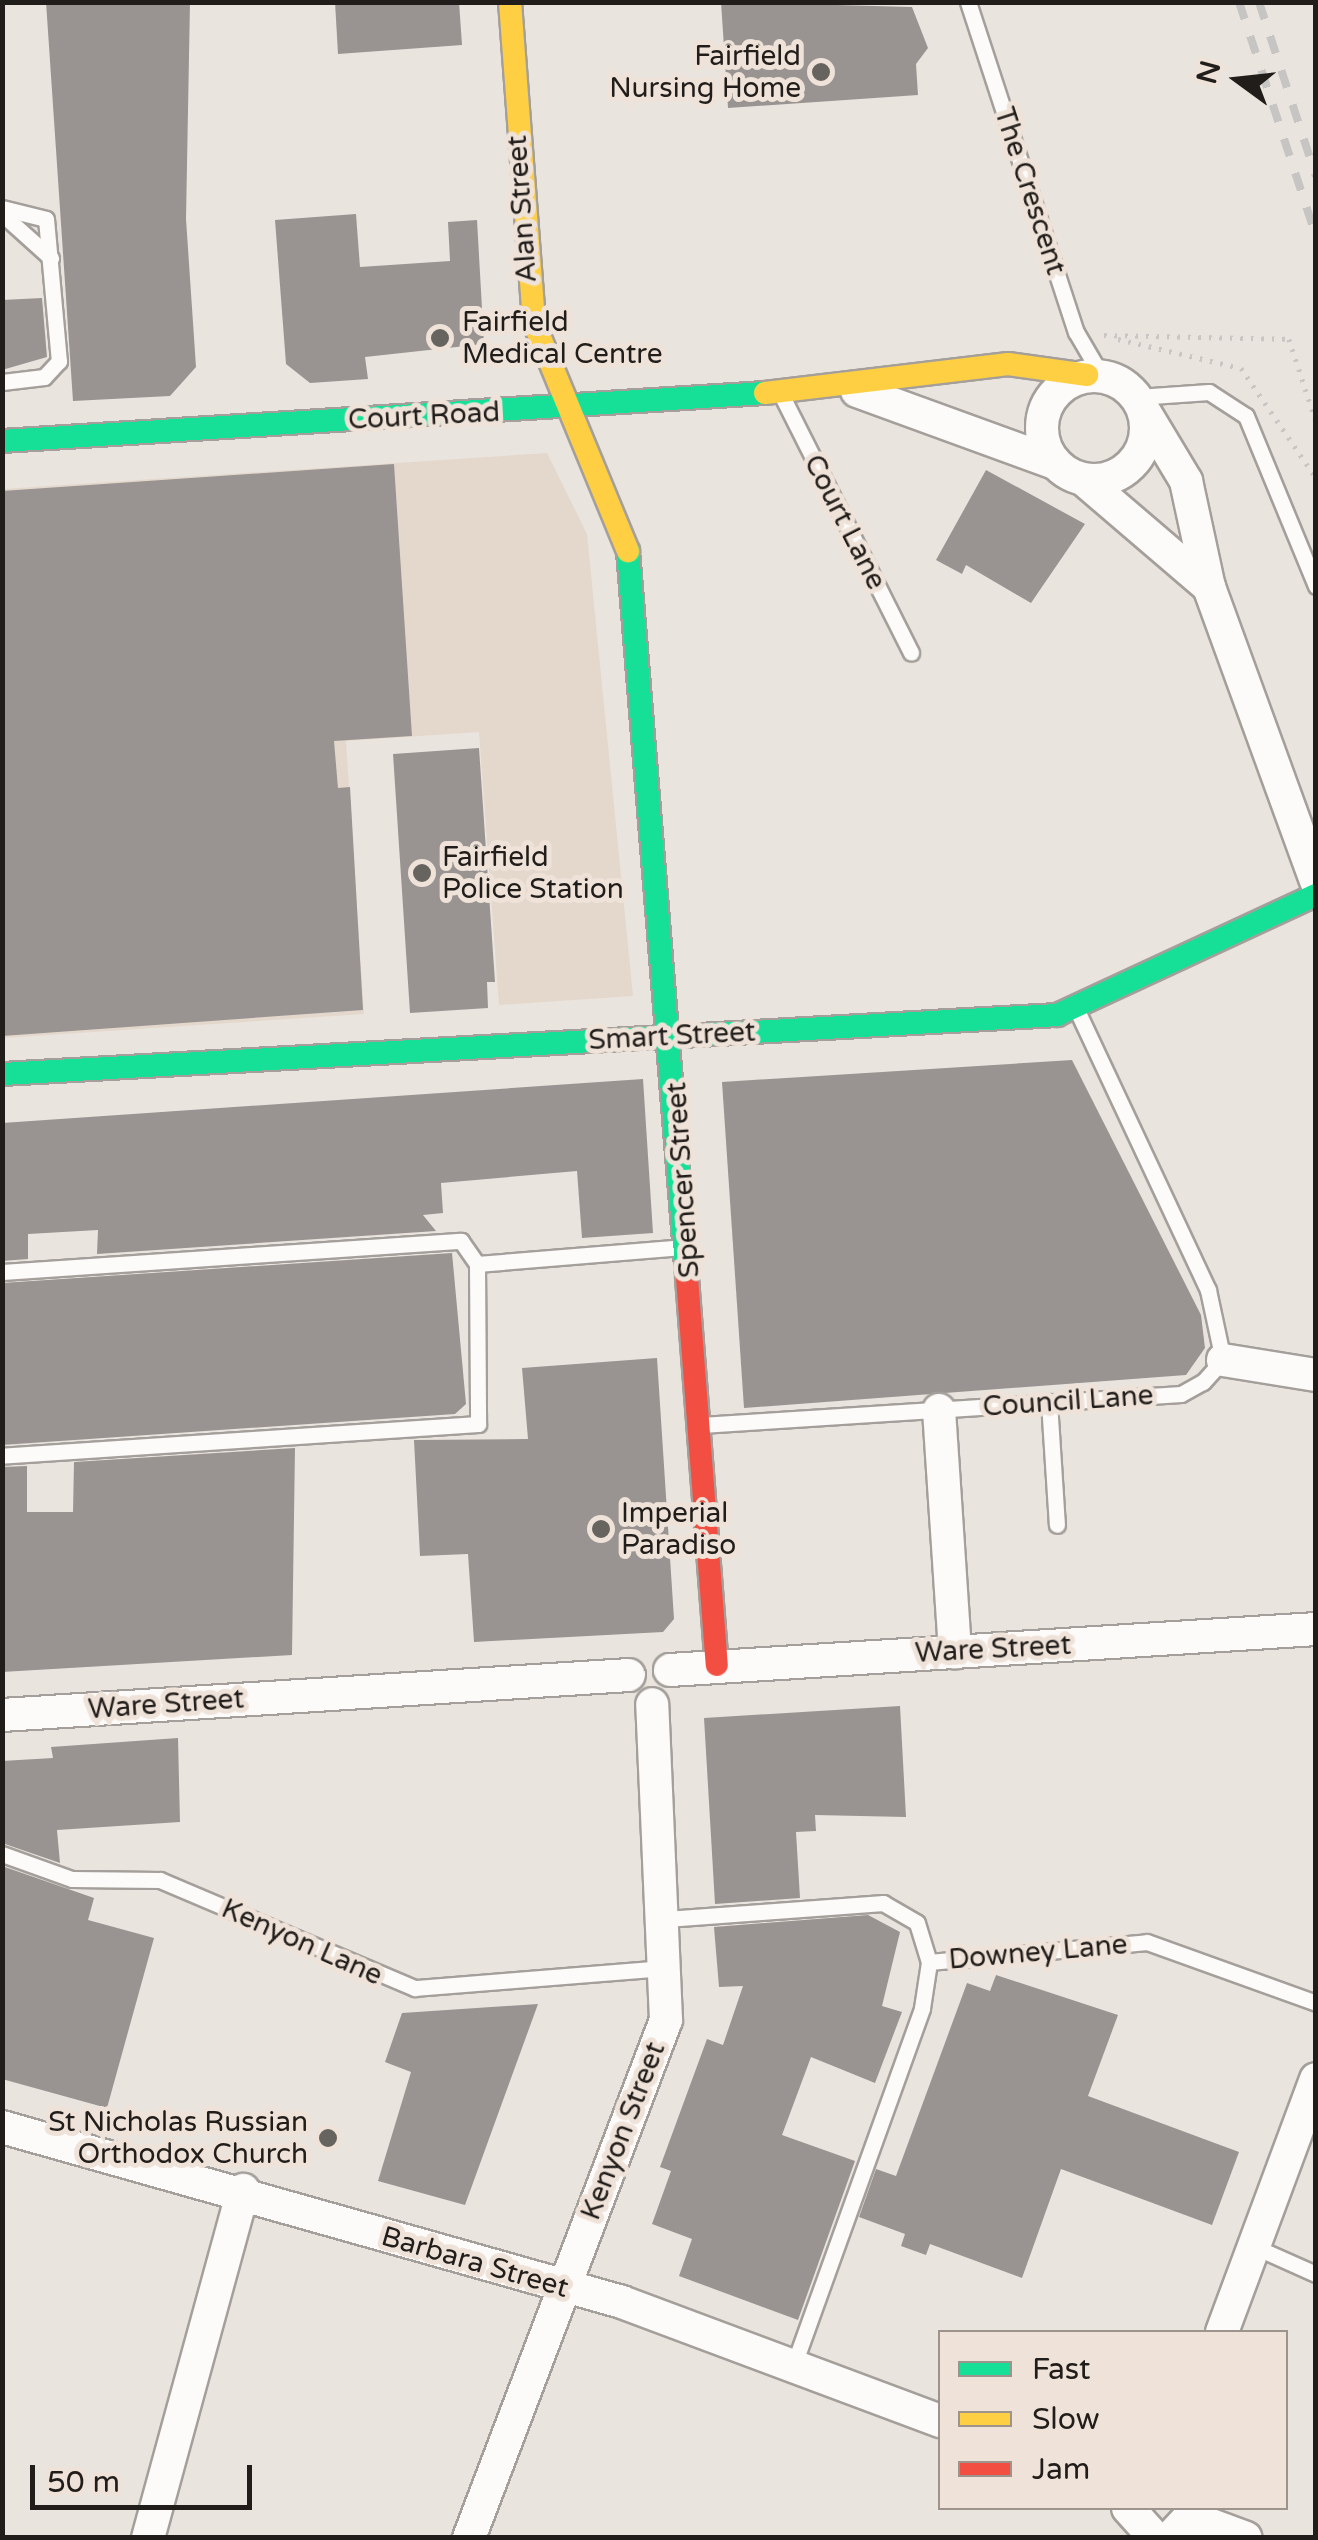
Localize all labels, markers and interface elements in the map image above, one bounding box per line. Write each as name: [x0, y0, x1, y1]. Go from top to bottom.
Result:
north arrow: [1188, 30, 1288, 130]
place label: Fairfield Nursing Home: [609, 39, 801, 105]
text: N: [1190, 57, 1228, 88]
marker: Fairfield Nursing Home: [810, 61, 832, 83]
street label: The Crescent: [987, 103, 1073, 279]
street label: Alan Street: [500, 134, 544, 284]
place label: Fairfield Medical Centre: [462, 305, 662, 371]
marker: Fairfield Medical Centre: [427, 325, 453, 351]
street label: Court Road: [347, 395, 501, 437]
street label: Court Lane: [797, 449, 893, 595]
place label: Fairfield Police Station: [442, 840, 624, 906]
marker: Fairfield Police Station: [411, 862, 433, 884]
street label: Smart Street: [588, 1015, 756, 1057]
street label: Spencer Street: [659, 1081, 707, 1279]
street label: Council Lane: [982, 1378, 1154, 1424]
place label: Imperial Paradiso: [621, 1496, 736, 1562]
marker: Imperial Paradiso: [590, 1518, 612, 1540]
street label: Ware Street: [914, 1628, 1072, 1670]
street label: Ware Street: [87, 1682, 245, 1726]
street label: Kenyon Lane: [216, 1892, 388, 1992]
street label: Downey Lane: [947, 1927, 1129, 1977]
street label: Kenyon Street: [574, 2037, 672, 2225]
place label: St Nicholas Russian Orthodox Church: [48, 2105, 308, 2171]
marker: St Nicholas Russian Orthodox Church: [317, 2127, 339, 2149]
street label: Barbara Street: [378, 2219, 572, 2305]
legend: [938, 2330, 1288, 2510]
text: Fast: [1032, 2351, 1091, 2388]
text: Slow: [1032, 2401, 1100, 2438]
scale bar: [35, 2445, 258, 2507]
text: Jam: [1032, 2451, 1090, 2488]
text: 50 m: [47, 2464, 120, 2501]

